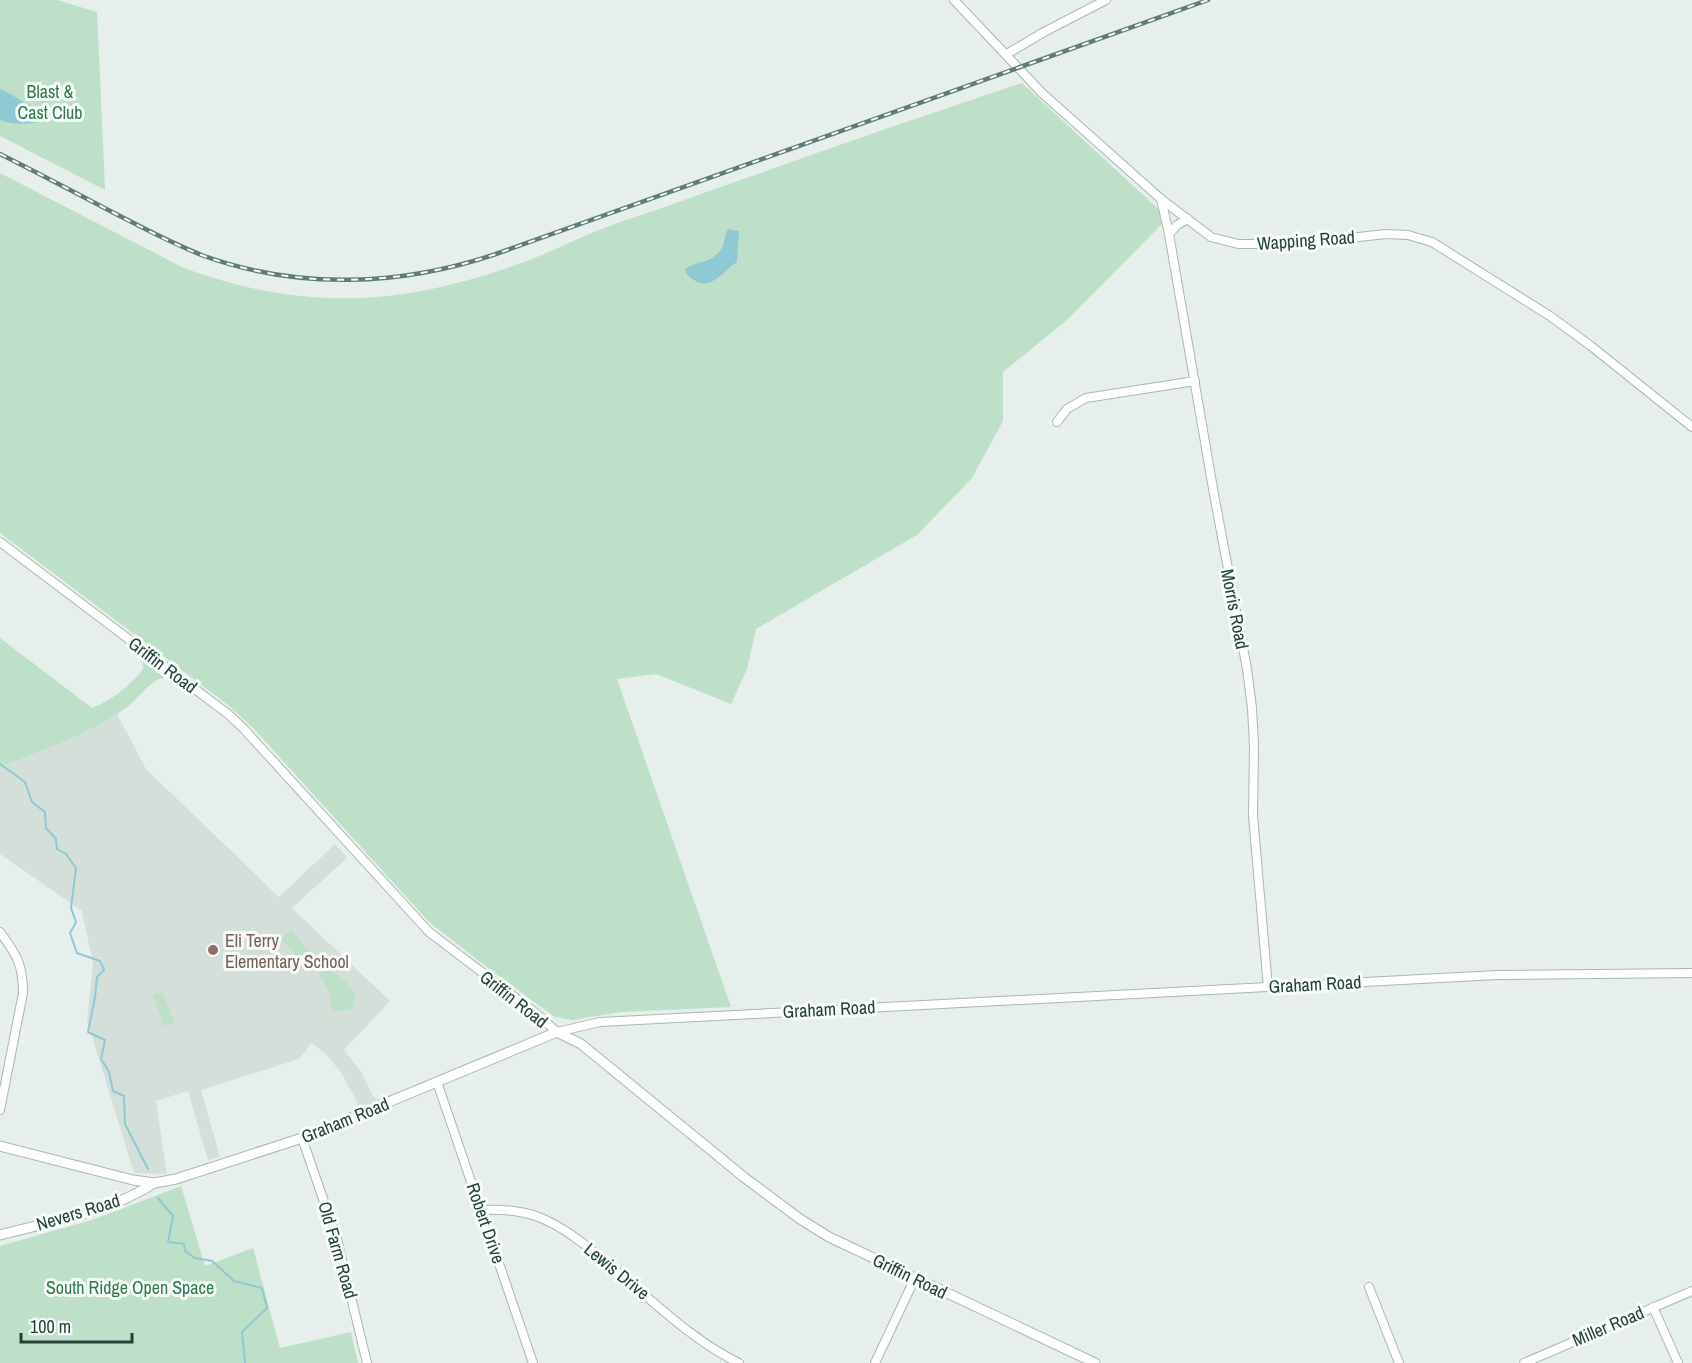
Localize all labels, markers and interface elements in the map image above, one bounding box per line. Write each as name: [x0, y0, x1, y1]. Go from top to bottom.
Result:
park label: Blast & Cast Club: [18, 79, 82, 125]
street label: Wapping Road: [1256, 224, 1356, 256]
street label: Morris Road: [1215, 567, 1255, 651]
street label: Griffin Road: [123, 631, 203, 699]
place label: Eli Terry Elementary School: [225, 928, 349, 974]
marker: Eli Terry Elementary School: [206, 943, 220, 957]
street label: Griffin Road: [475, 964, 553, 1034]
street label: Graham Road: [1268, 969, 1362, 999]
street label: Graham Road: [782, 994, 876, 1024]
street label: Graham Road: [297, 1091, 393, 1149]
street label: Robert Drive: [461, 1179, 511, 1267]
street label: Nevers Road: [33, 1187, 123, 1237]
street label: Old Farm Road: [312, 1198, 364, 1302]
street label: Lewis Drive: [579, 1237, 655, 1305]
street label: Griffin Road: [868, 1247, 952, 1305]
park label: South Ridge Open Space: [46, 1275, 214, 1300]
street label: Miller Road: [1568, 1300, 1648, 1352]
scale bar: [21, 1306, 132, 1344]
text: 100 m: [30, 1314, 71, 1339]

